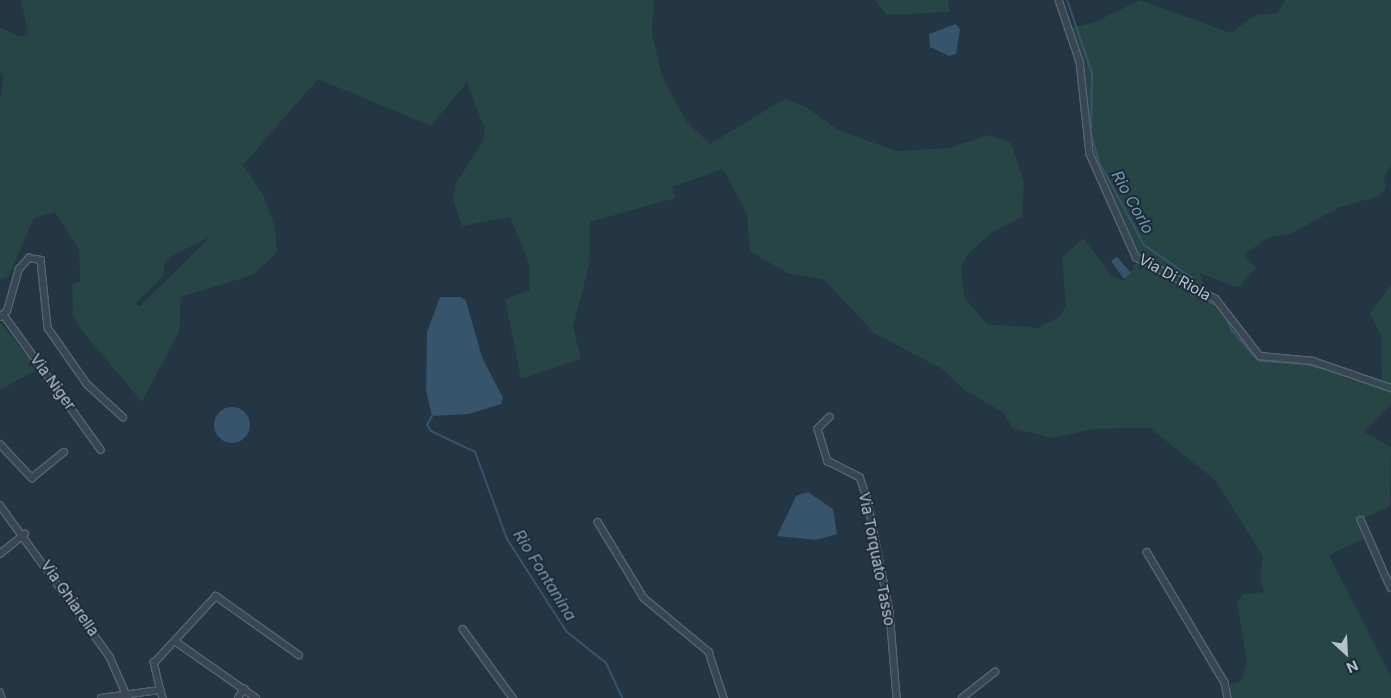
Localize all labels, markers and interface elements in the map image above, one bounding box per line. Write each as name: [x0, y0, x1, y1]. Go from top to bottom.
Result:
water label: Rio Corlo: [1108, 167, 1158, 237]
street label: Via Di Riola: [1136, 250, 1214, 304]
street label: Via Niger: [27, 350, 79, 414]
street label: Via Torquato Tasso: [855, 491, 899, 627]
water label: Rio Fontanina: [509, 526, 581, 624]
street label: Via Ghiarella: [37, 557, 103, 639]
north arrow: [1321, 628, 1371, 678]
text: N: [1344, 657, 1361, 677]

